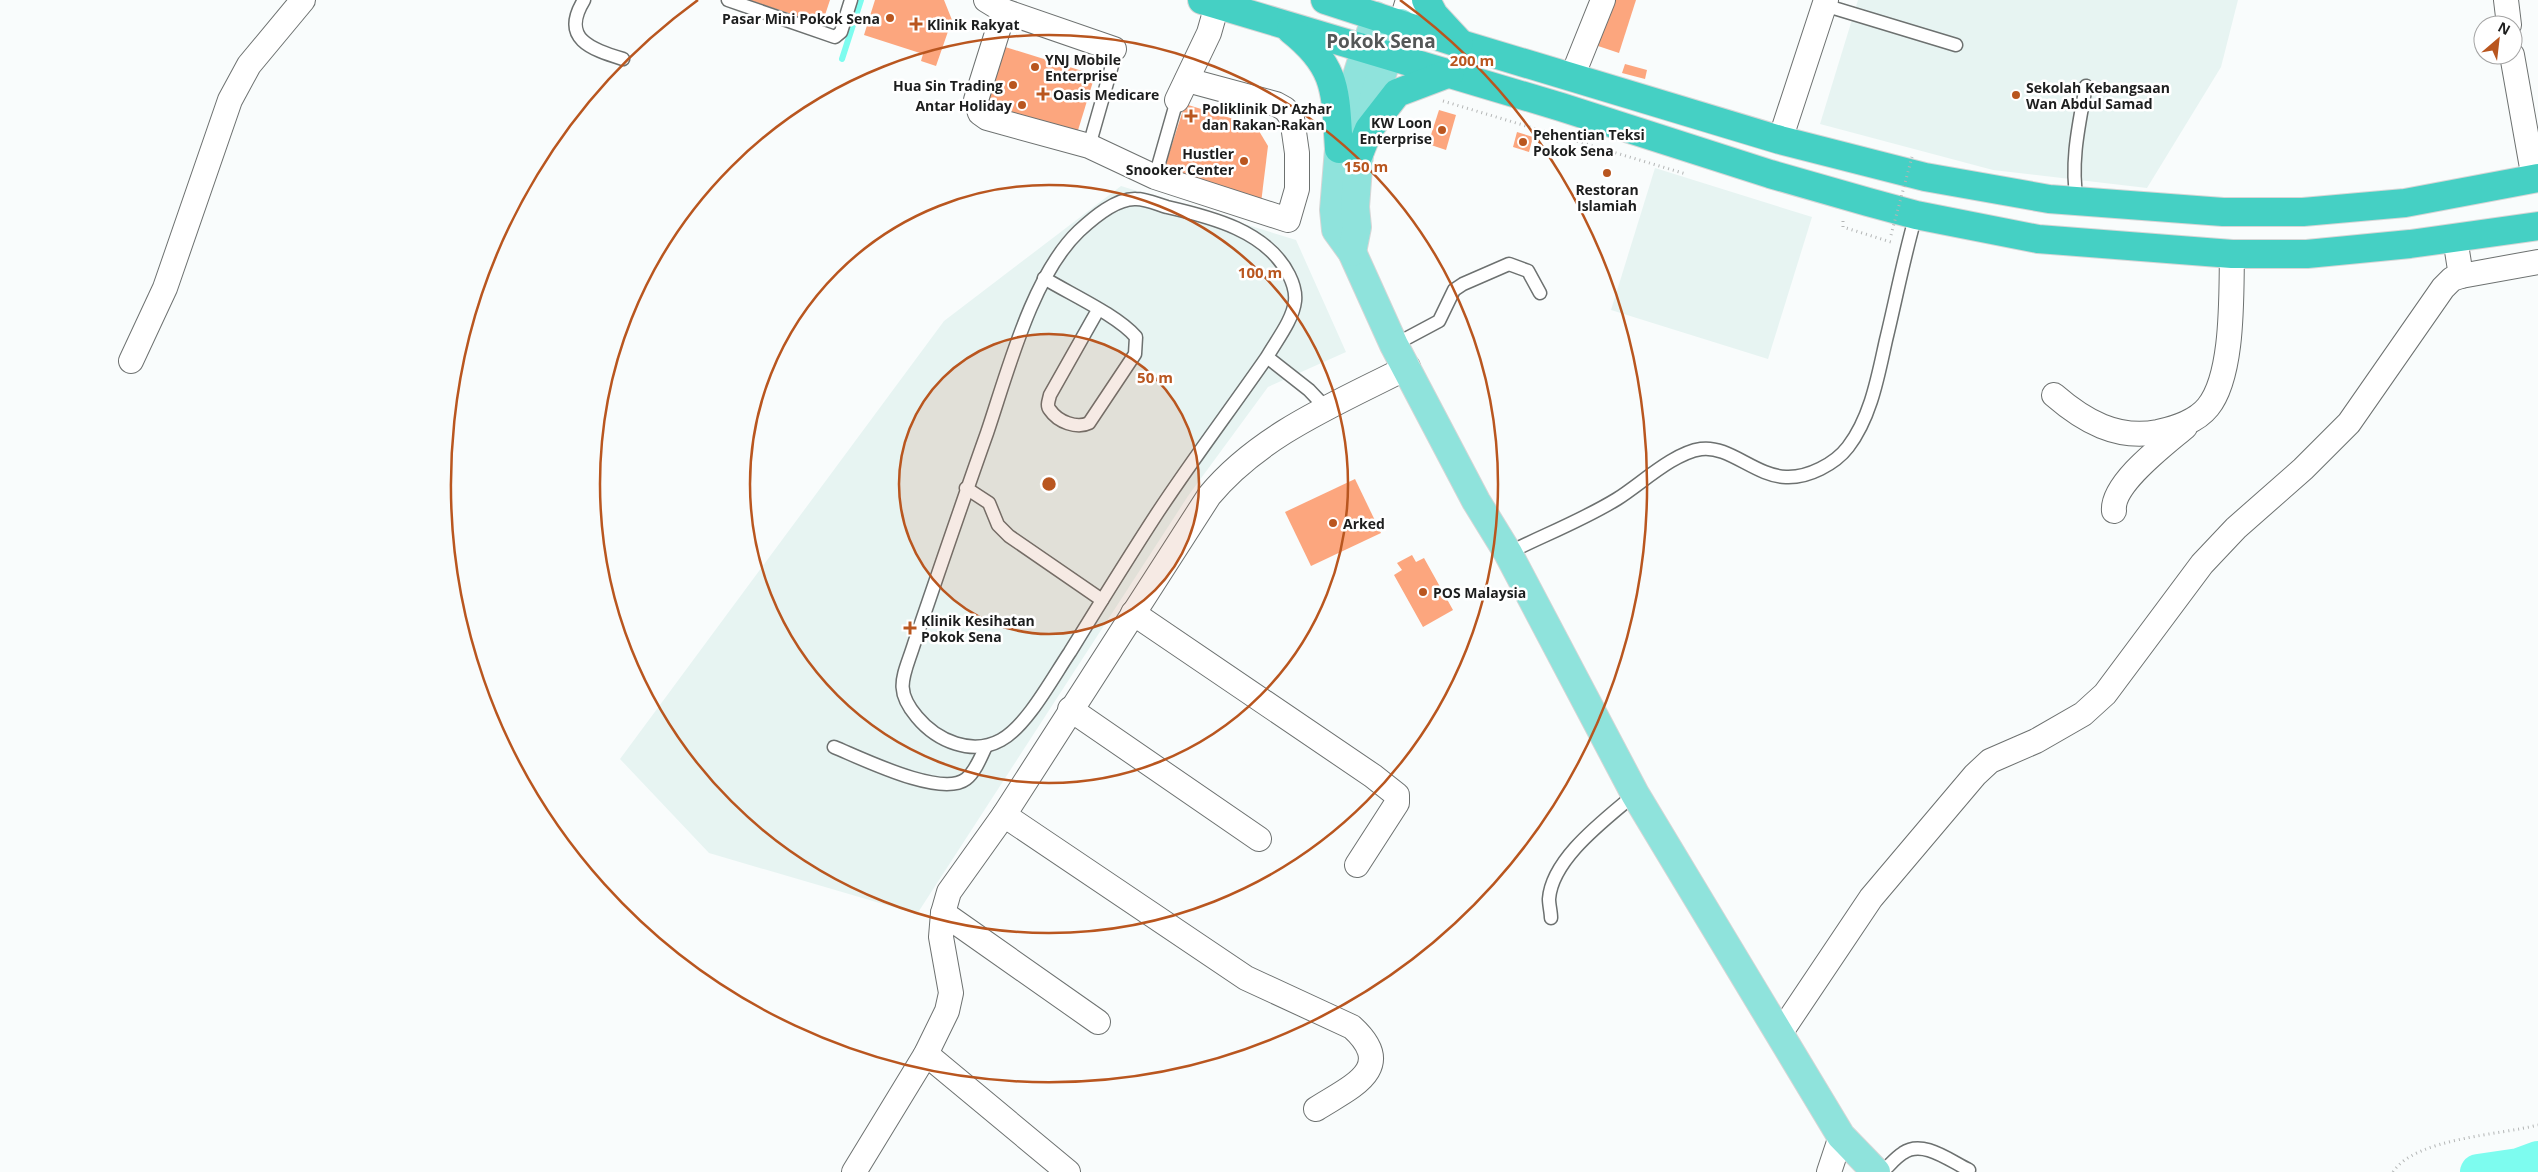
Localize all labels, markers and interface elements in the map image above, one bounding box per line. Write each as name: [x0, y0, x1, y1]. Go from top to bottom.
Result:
place label: Pasar Mini Pokok Sena: [722, 9, 880, 28]
marker: Pasar Mini Pokok Sena: [884, 12, 896, 24]
place label: Klinik Rakyat: [927, 15, 1020, 34]
north arrow: [2473, 15, 2523, 65]
marker: Klinik Rakyat: [909, 17, 923, 31]
text: N: [2495, 17, 2514, 39]
district label: Pokok Sena: [1326, 28, 1436, 54]
place label: YNJ Mobile Enterprise: [1045, 50, 1121, 85]
text: 200 m: [1450, 50, 1494, 70]
marker: YNJ Mobile Enterprise: [1029, 61, 1041, 73]
place label: Hua Sin Trading: [893, 76, 1003, 95]
place label: Sekolah Kebangsaan Wan Abdul Samad: [2026, 78, 2170, 113]
marker: Hua Sin Trading: [1007, 79, 1019, 91]
place label: Oasis Medicare: [1053, 85, 1159, 104]
marker: Oasis Medicare: [1037, 88, 1049, 100]
marker: Sekolah Kebangsaan Wan Abdul Samad: [2010, 89, 2022, 101]
place label: Antar Holiday: [915, 96, 1012, 115]
marker: Antar Holiday: [1016, 99, 1028, 111]
place label: Poliklinik Dr Azhar dan Rakan-Rakan: [1202, 99, 1333, 134]
marker: Poliklinik Dr Azhar dan Rakan-Rakan: [1184, 109, 1198, 123]
place label: KW Loon Enterprise: [1360, 113, 1432, 148]
marker: KW Loon Enterprise: [1436, 124, 1448, 136]
place label: Pehentian Teksi Pokok Sena: [1533, 125, 1645, 160]
marker: Pehentian Teksi Pokok Sena: [1517, 136, 1529, 148]
place label: Hustler Snooker Center: [1126, 144, 1235, 179]
marker: Hustler Snooker Center: [1238, 155, 1250, 167]
text: 150 m: [1344, 156, 1388, 176]
marker: Restoran Islamiah: [1601, 167, 1613, 179]
place label: Restoran Islamiah: [1575, 180, 1639, 215]
text: 100 m: [1238, 262, 1282, 282]
text: 50 m: [1137, 367, 1173, 387]
centre of rings: [1040, 475, 1058, 493]
place label: Arked: [1343, 514, 1385, 533]
marker: Arked: [1327, 517, 1339, 529]
place label: POS Malaysia: [1433, 583, 1526, 602]
marker: POS Malaysia: [1417, 586, 1429, 598]
place label: Klinik Kesihatan Pokok Sena: [921, 611, 1035, 646]
marker: Klinik Kesihatan Pokok Sena: [903, 621, 917, 635]

